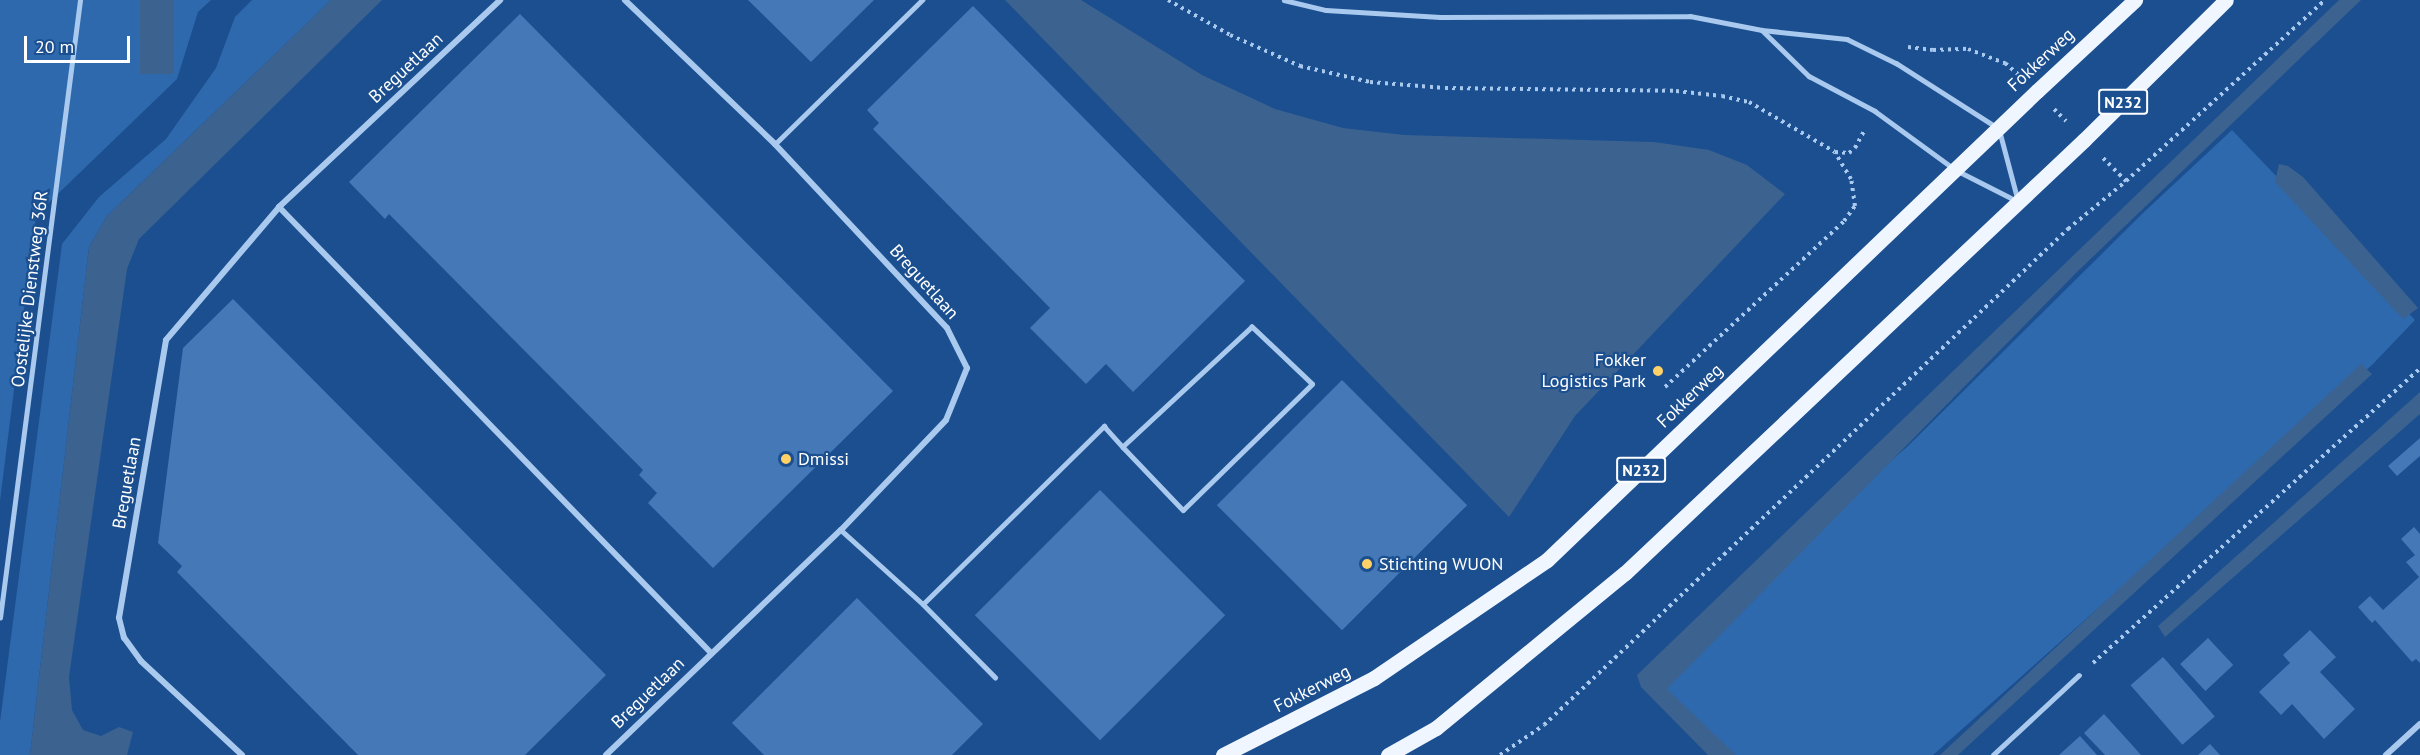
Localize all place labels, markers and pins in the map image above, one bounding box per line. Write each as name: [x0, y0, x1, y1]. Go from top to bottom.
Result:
place label: Fokker Logistics Park: [1542, 350, 1646, 392]
marker: Fokker Logistics Park: [1651, 364, 1665, 378]
place label: Dmissi: [798, 448, 849, 470]
marker: Dmissi: [779, 452, 793, 466]
place label: Stichting WUON: [1379, 553, 1504, 575]
marker: Stichting WUON: [1360, 557, 1374, 571]

